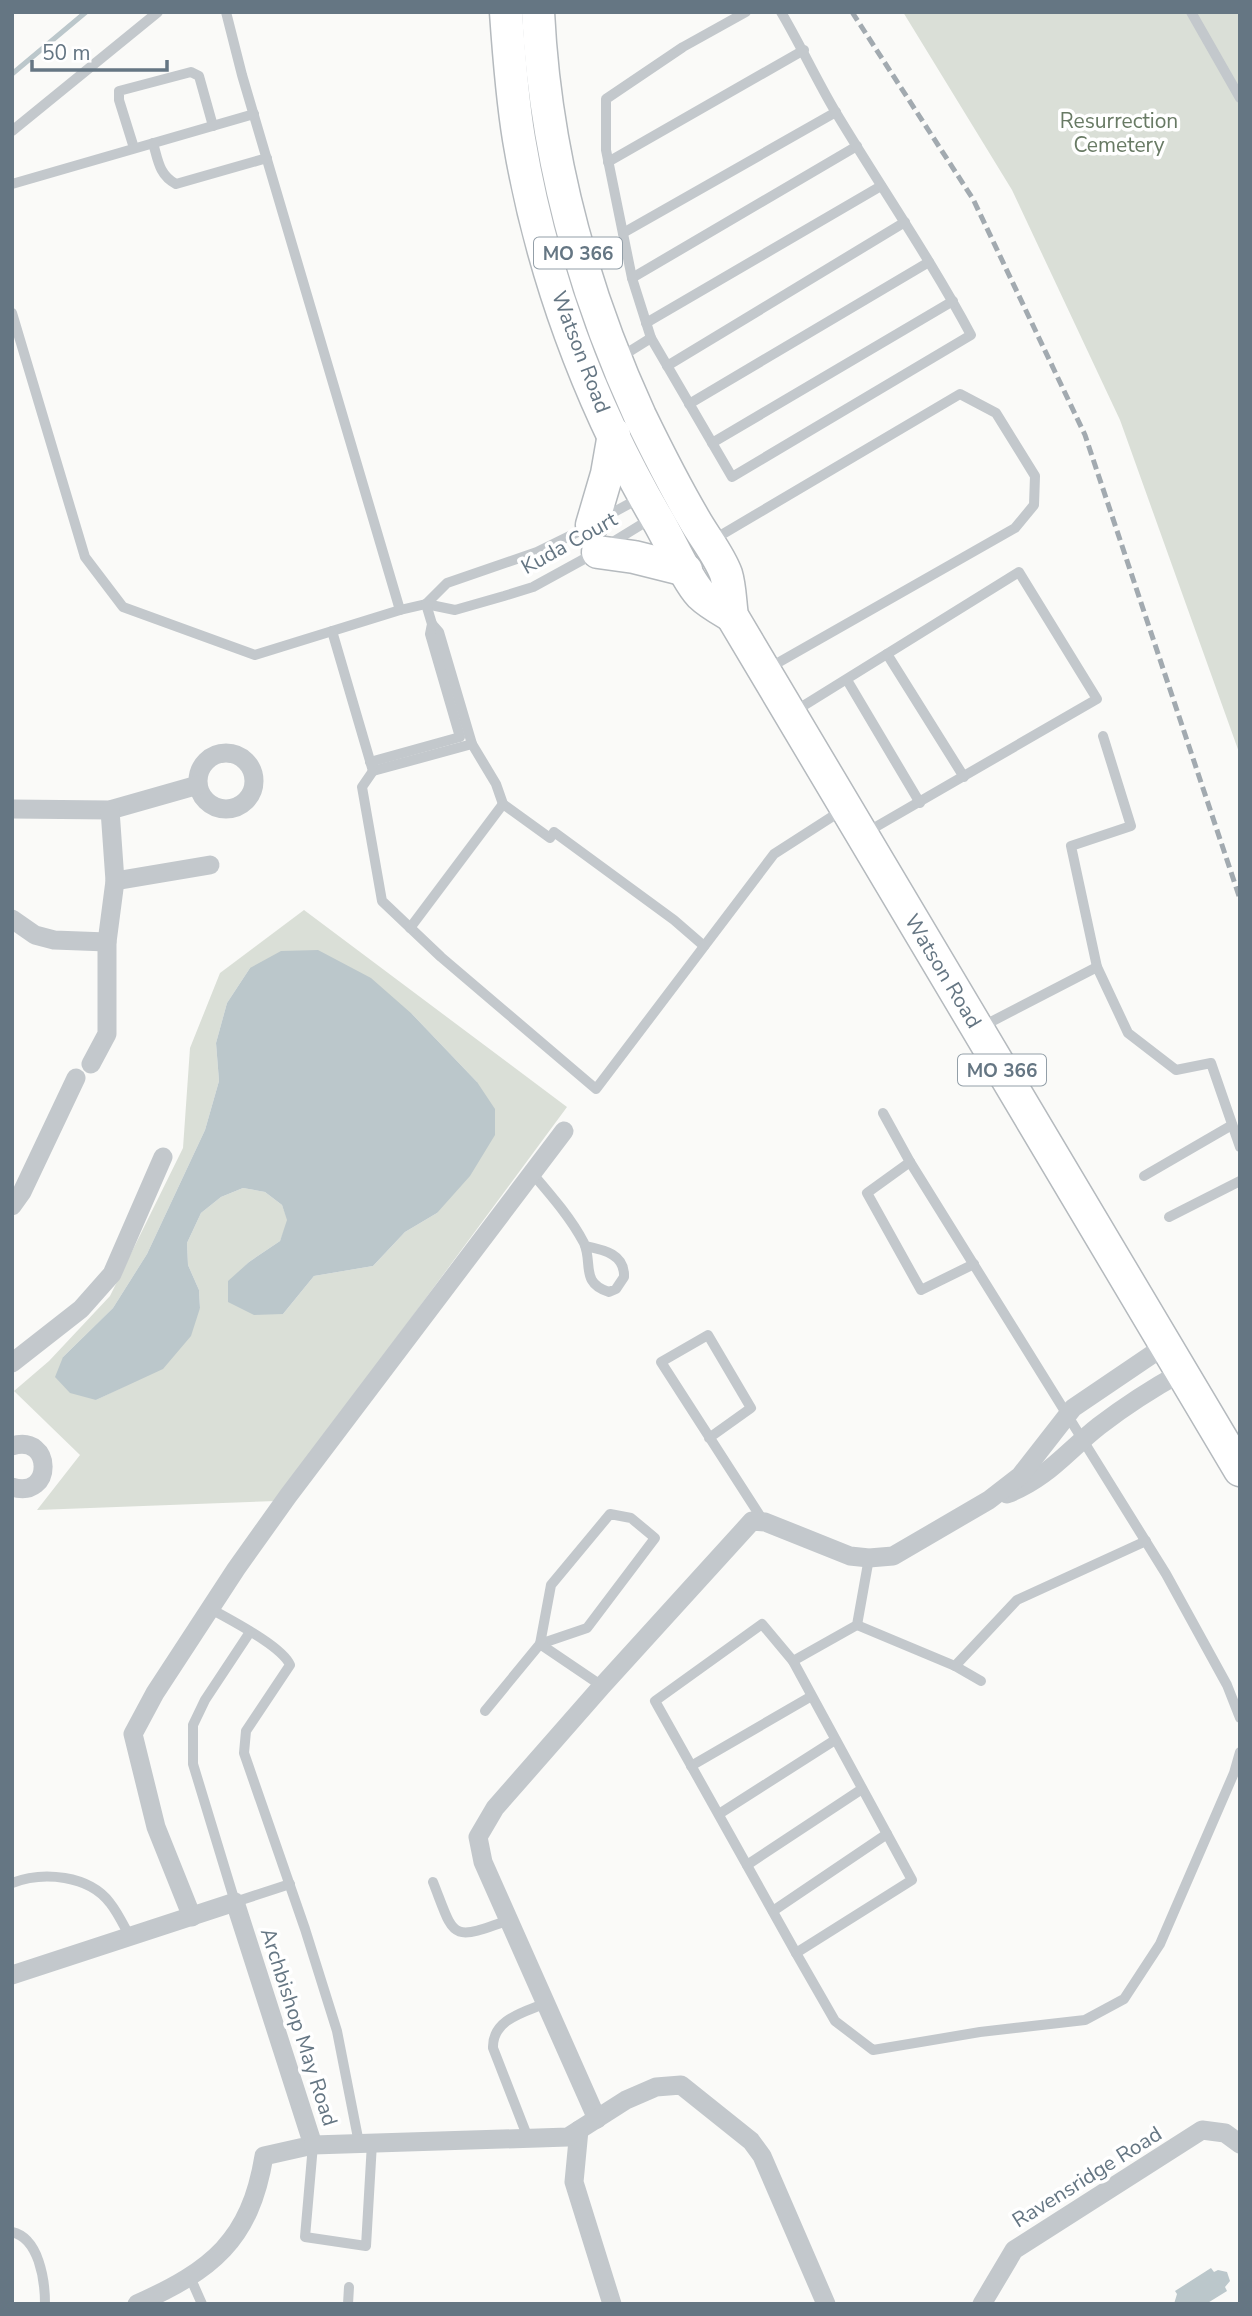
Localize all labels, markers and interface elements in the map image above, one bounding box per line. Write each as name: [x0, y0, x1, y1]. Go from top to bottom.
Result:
scale bar: [32, 28, 166, 72]
text: 50 m: [42, 39, 91, 67]
park label: Resurrection Cemetery: [1060, 107, 1178, 159]
road number: MO 366: [534, 238, 622, 268]
street label: Watson Road: [545, 287, 617, 417]
street label: Kuda Court: [516, 505, 623, 581]
street label: Watson Road: [898, 909, 988, 1033]
road number: MO 366: [958, 1054, 1046, 1086]
street label: Archbishop May Road: [254, 1924, 344, 2130]
street label: Ravensridge Road: [1007, 2120, 1167, 2234]

